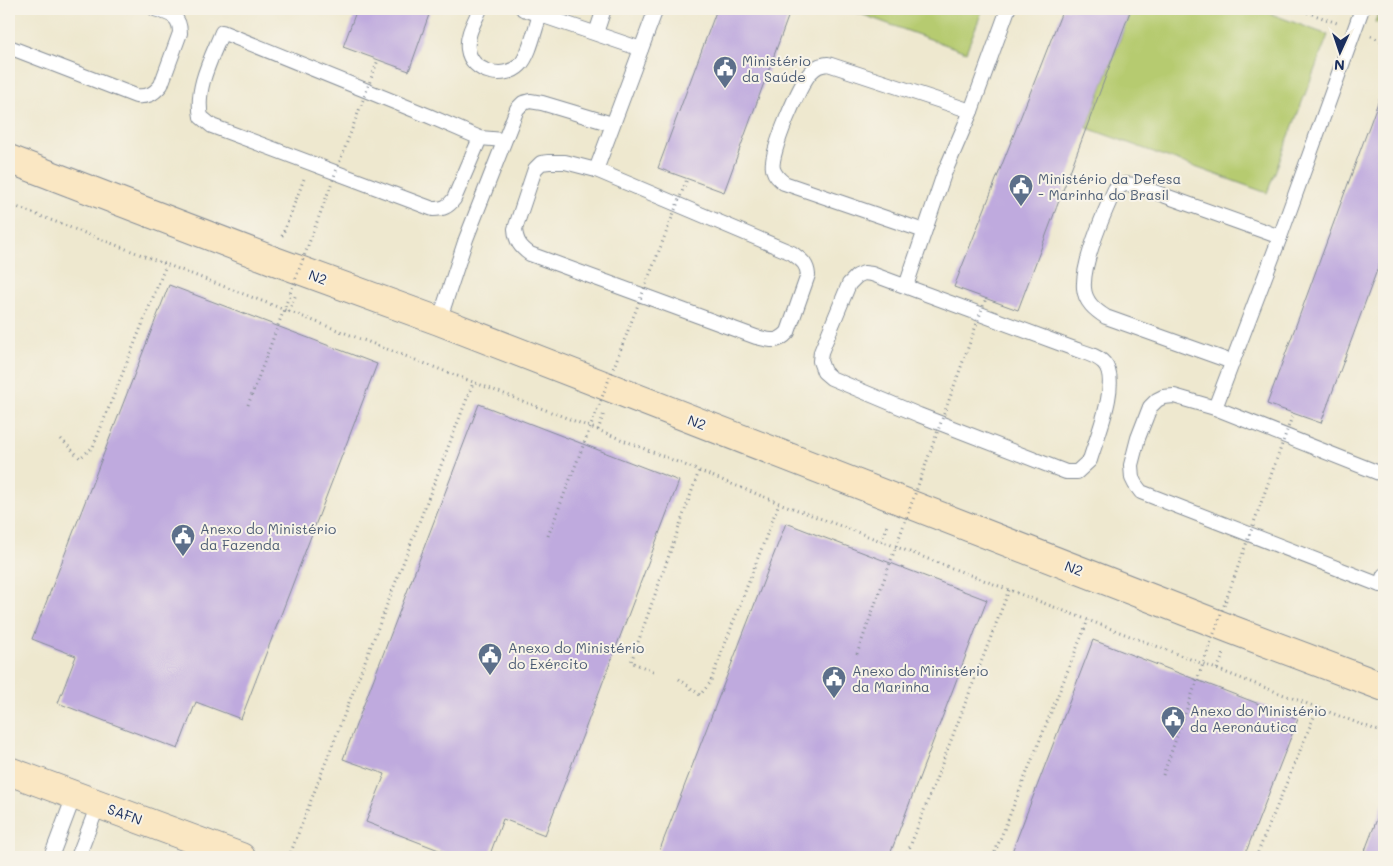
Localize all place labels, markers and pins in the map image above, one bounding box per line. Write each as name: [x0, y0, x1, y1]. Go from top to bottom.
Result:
place label: Ministério da Saúde: [742, 51, 811, 86]
public building icon: Ministério da Saúde: [712, 55, 738, 89]
place label: Ministério da Defesa - Marinha do Brasil: [1038, 169, 1181, 204]
public building icon: Ministério da Defesa - Marinha do Brasil: [1008, 173, 1034, 207]
place label: Anexo do Ministério da Fazenda: [200, 519, 336, 554]
public building icon: Anexo do Ministério da Fazenda: [170, 523, 196, 557]
place label: Anexo do Ministério do Exército: [508, 638, 644, 673]
public building icon: Anexo do Ministério do Exército: [477, 642, 503, 676]
place label: Anexo do Ministério da Marinha: [852, 661, 988, 696]
public building icon: Anexo do Ministério da Marinha: [821, 665, 847, 699]
place label: Anexo do Ministério da Aeronáutica: [1190, 701, 1326, 736]
public building icon: Anexo do Ministério da Aeronáutica: [1160, 705, 1186, 739]

